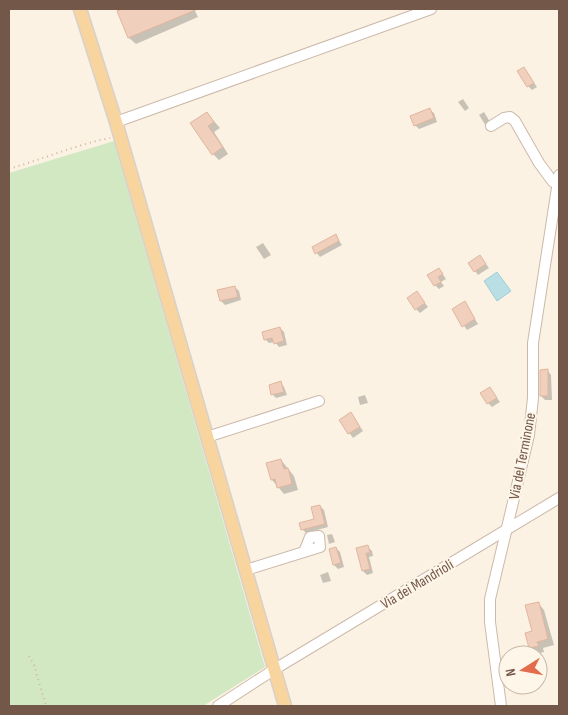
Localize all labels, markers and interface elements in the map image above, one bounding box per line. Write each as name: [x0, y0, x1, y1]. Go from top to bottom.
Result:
street label: Via del Terminone: [505, 411, 540, 501]
street label: Via dei Mandrioli: [377, 555, 457, 614]
north arrow: [498, 645, 548, 695]
text: N: [502, 667, 520, 678]

